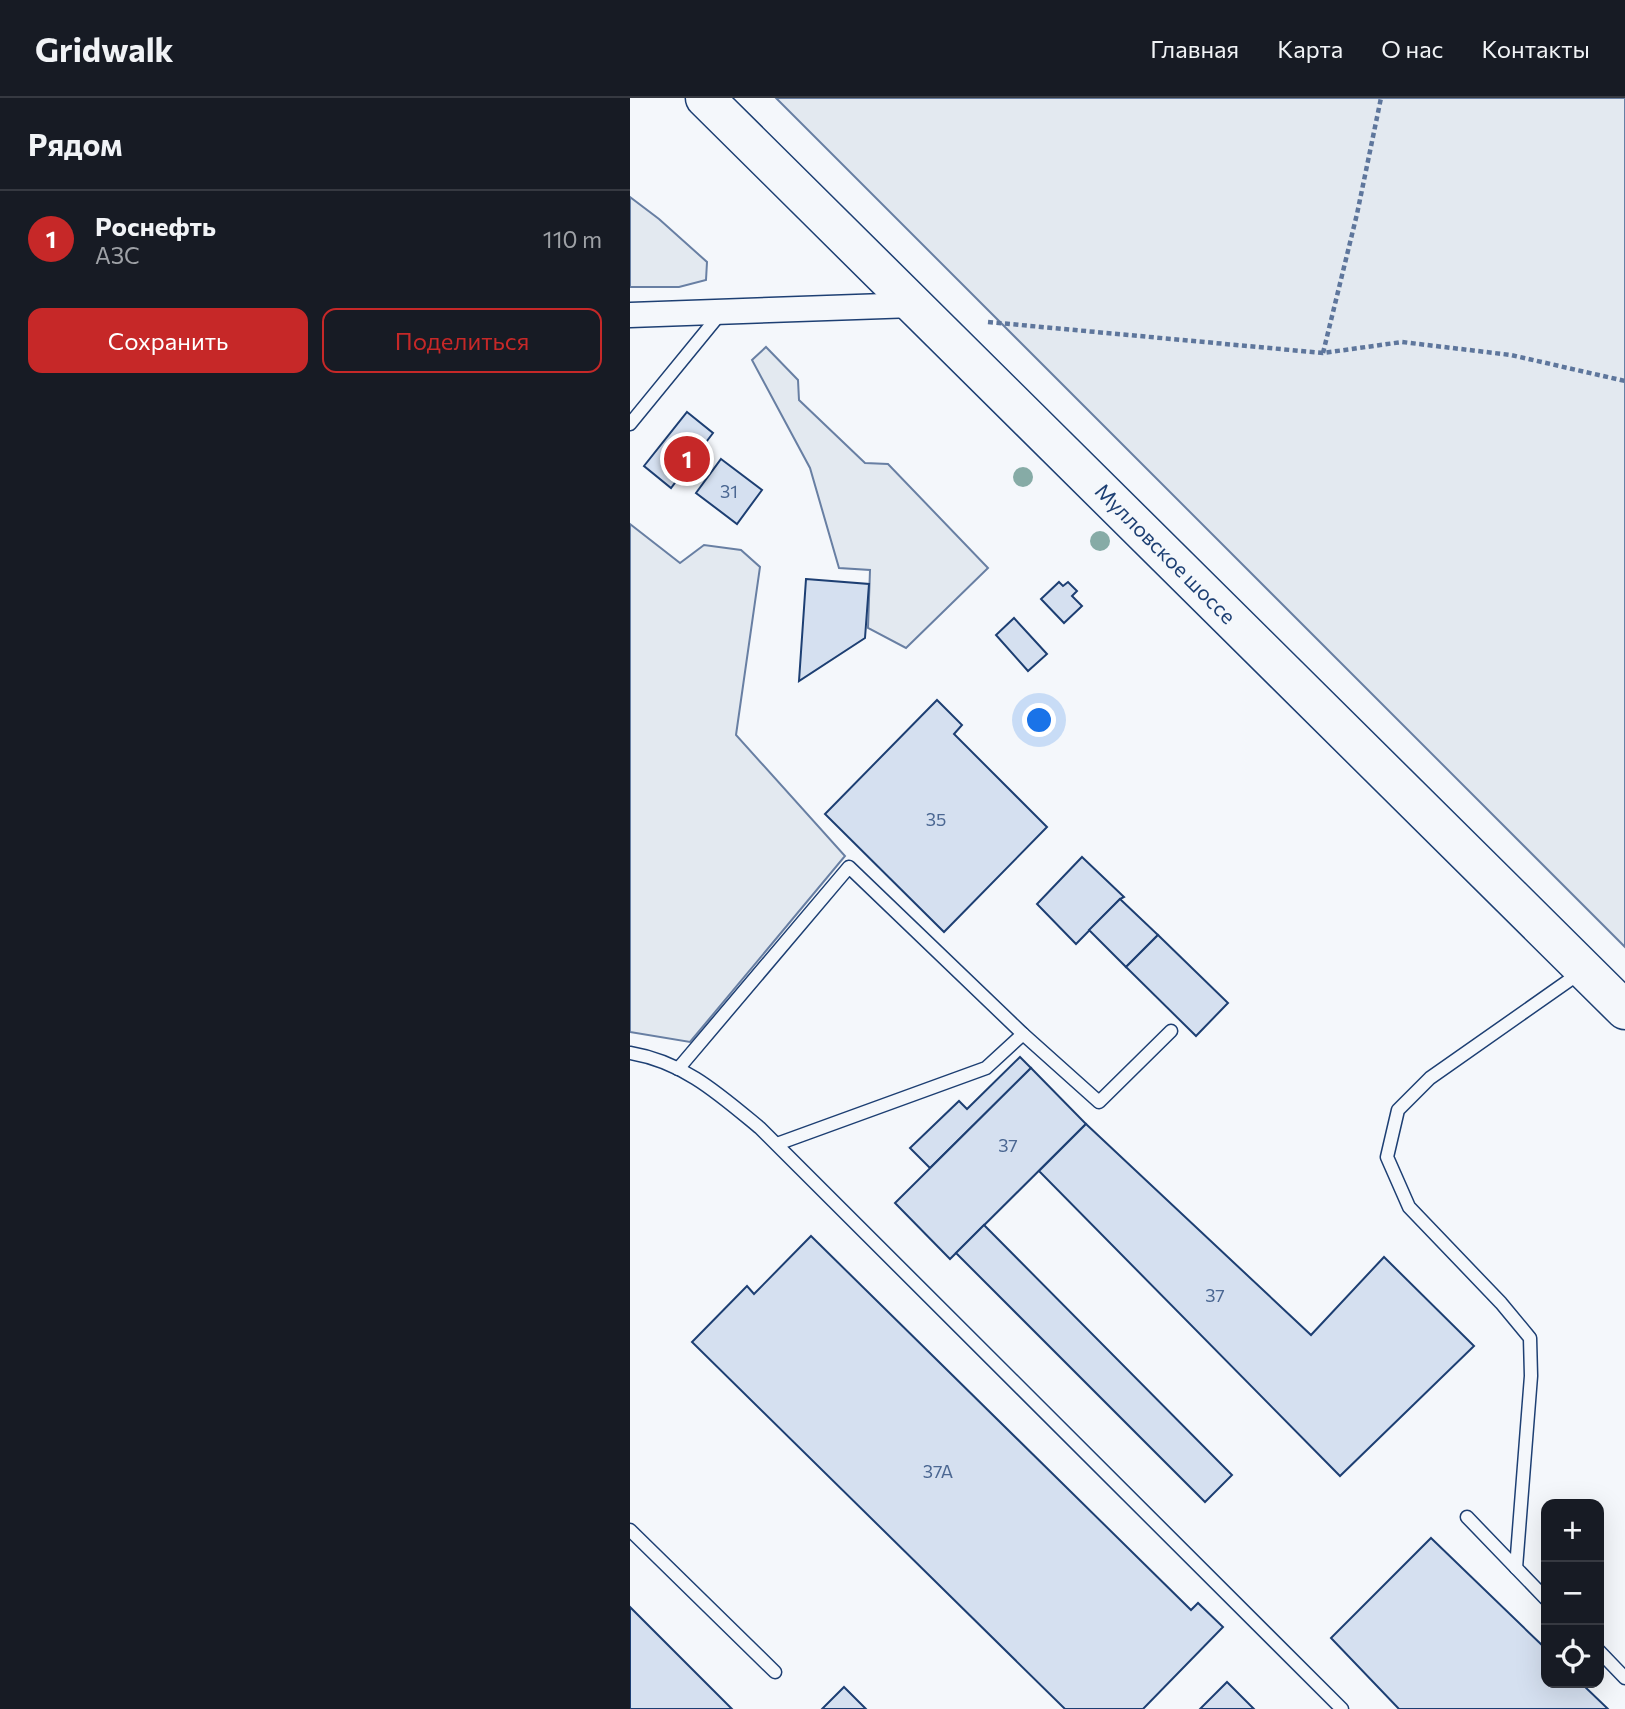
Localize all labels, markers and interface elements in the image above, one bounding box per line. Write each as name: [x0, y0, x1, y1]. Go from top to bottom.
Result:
text: Gridwalk: [35, 28, 174, 69]
text: Главная: [1150, 34, 1239, 63]
text: Карта: [1277, 34, 1343, 63]
text: О нас: [1381, 34, 1443, 63]
text: Контакты: [1481, 34, 1590, 63]
text: Рядом: [28, 125, 122, 162]
text: Роснефть: [95, 210, 216, 241]
text: 1: [46, 225, 56, 253]
text: 110 m: [543, 225, 602, 253]
text: АЗС: [95, 241, 140, 269]
button: Сохранить: [28, 308, 308, 373]
button: Поделиться: [322, 308, 602, 373]
pin: 1: [664, 433, 710, 485]
street label: Мулловское шоссе: [1091, 478, 1241, 628]
house number: 31: [720, 480, 738, 502]
your location: [1022, 703, 1056, 737]
house number: 35: [926, 808, 946, 830]
house number: 37: [998, 1134, 1018, 1156]
house number: 37: [1205, 1284, 1225, 1306]
house number: 37А: [923, 1460, 953, 1482]
map controls: [1541, 1499, 1604, 1688]
button: +: [1541, 1499, 1604, 1562]
button: −: [1541, 1562, 1604, 1625]
button: locate: [1541, 1625, 1604, 1688]

